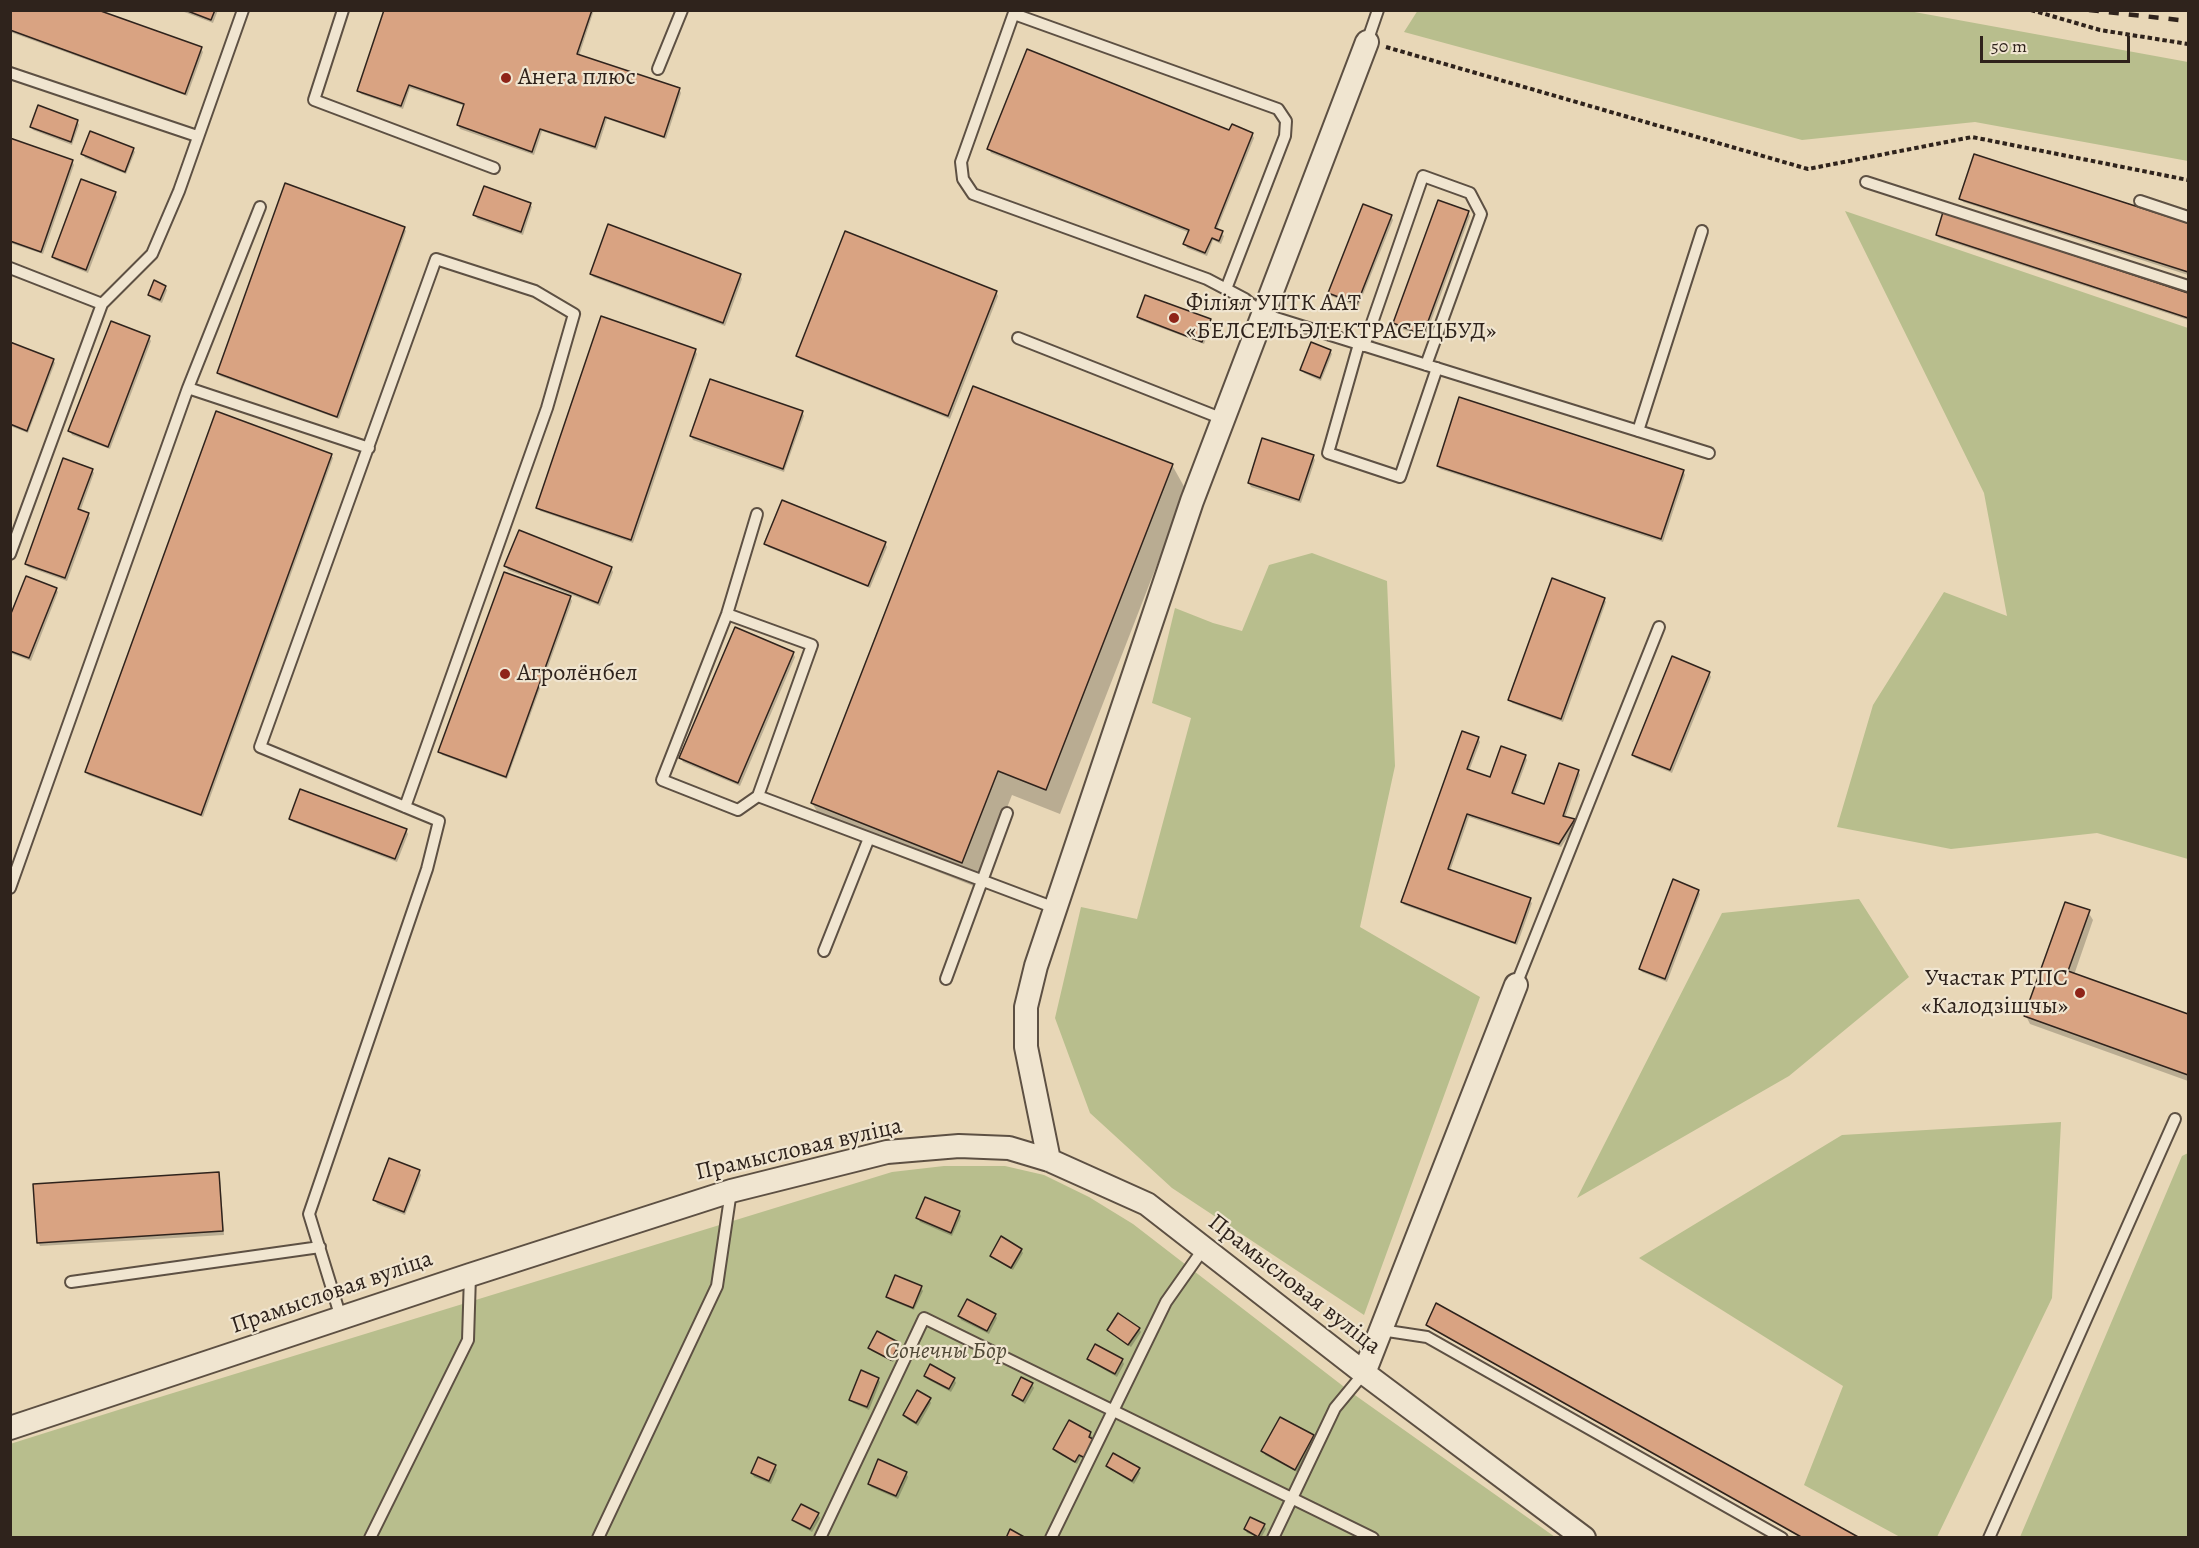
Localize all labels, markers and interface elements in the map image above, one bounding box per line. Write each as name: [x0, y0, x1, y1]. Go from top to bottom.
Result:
scale bar: [1983, 24, 2133, 62]
text: 50 m: [1991, 34, 2027, 58]
place label: Анега плюс: [518, 64, 636, 92]
marker: Анега плюс: [499, 71, 513, 85]
place label: Філіял УПТК ААТ «БЕЛСЕЛЬЭЛЕКТРАСЕЦБУД»: [1186, 290, 1496, 346]
marker: Філіял УПТК ААТ «БЕЛСЕЛЬЭЛЕКТРАСЕЦБУД»: [1167, 311, 1181, 325]
place label: Агролёнбел: [517, 660, 638, 688]
marker: Агролёнбел: [498, 667, 512, 681]
place label: Участак РТПС «Калодзішчы»: [1921, 965, 2068, 1021]
marker: Участак РТПС «Калодзішчы»: [2073, 986, 2087, 1000]
street label: Прамысловая вуліца: [693, 1112, 905, 1188]
street label: Прамысловая вуліца: [1202, 1209, 1386, 1361]
street label: Прамысловая вуліца: [227, 1245, 437, 1341]
park label: Сонечны Бор: [885, 1338, 1007, 1366]

